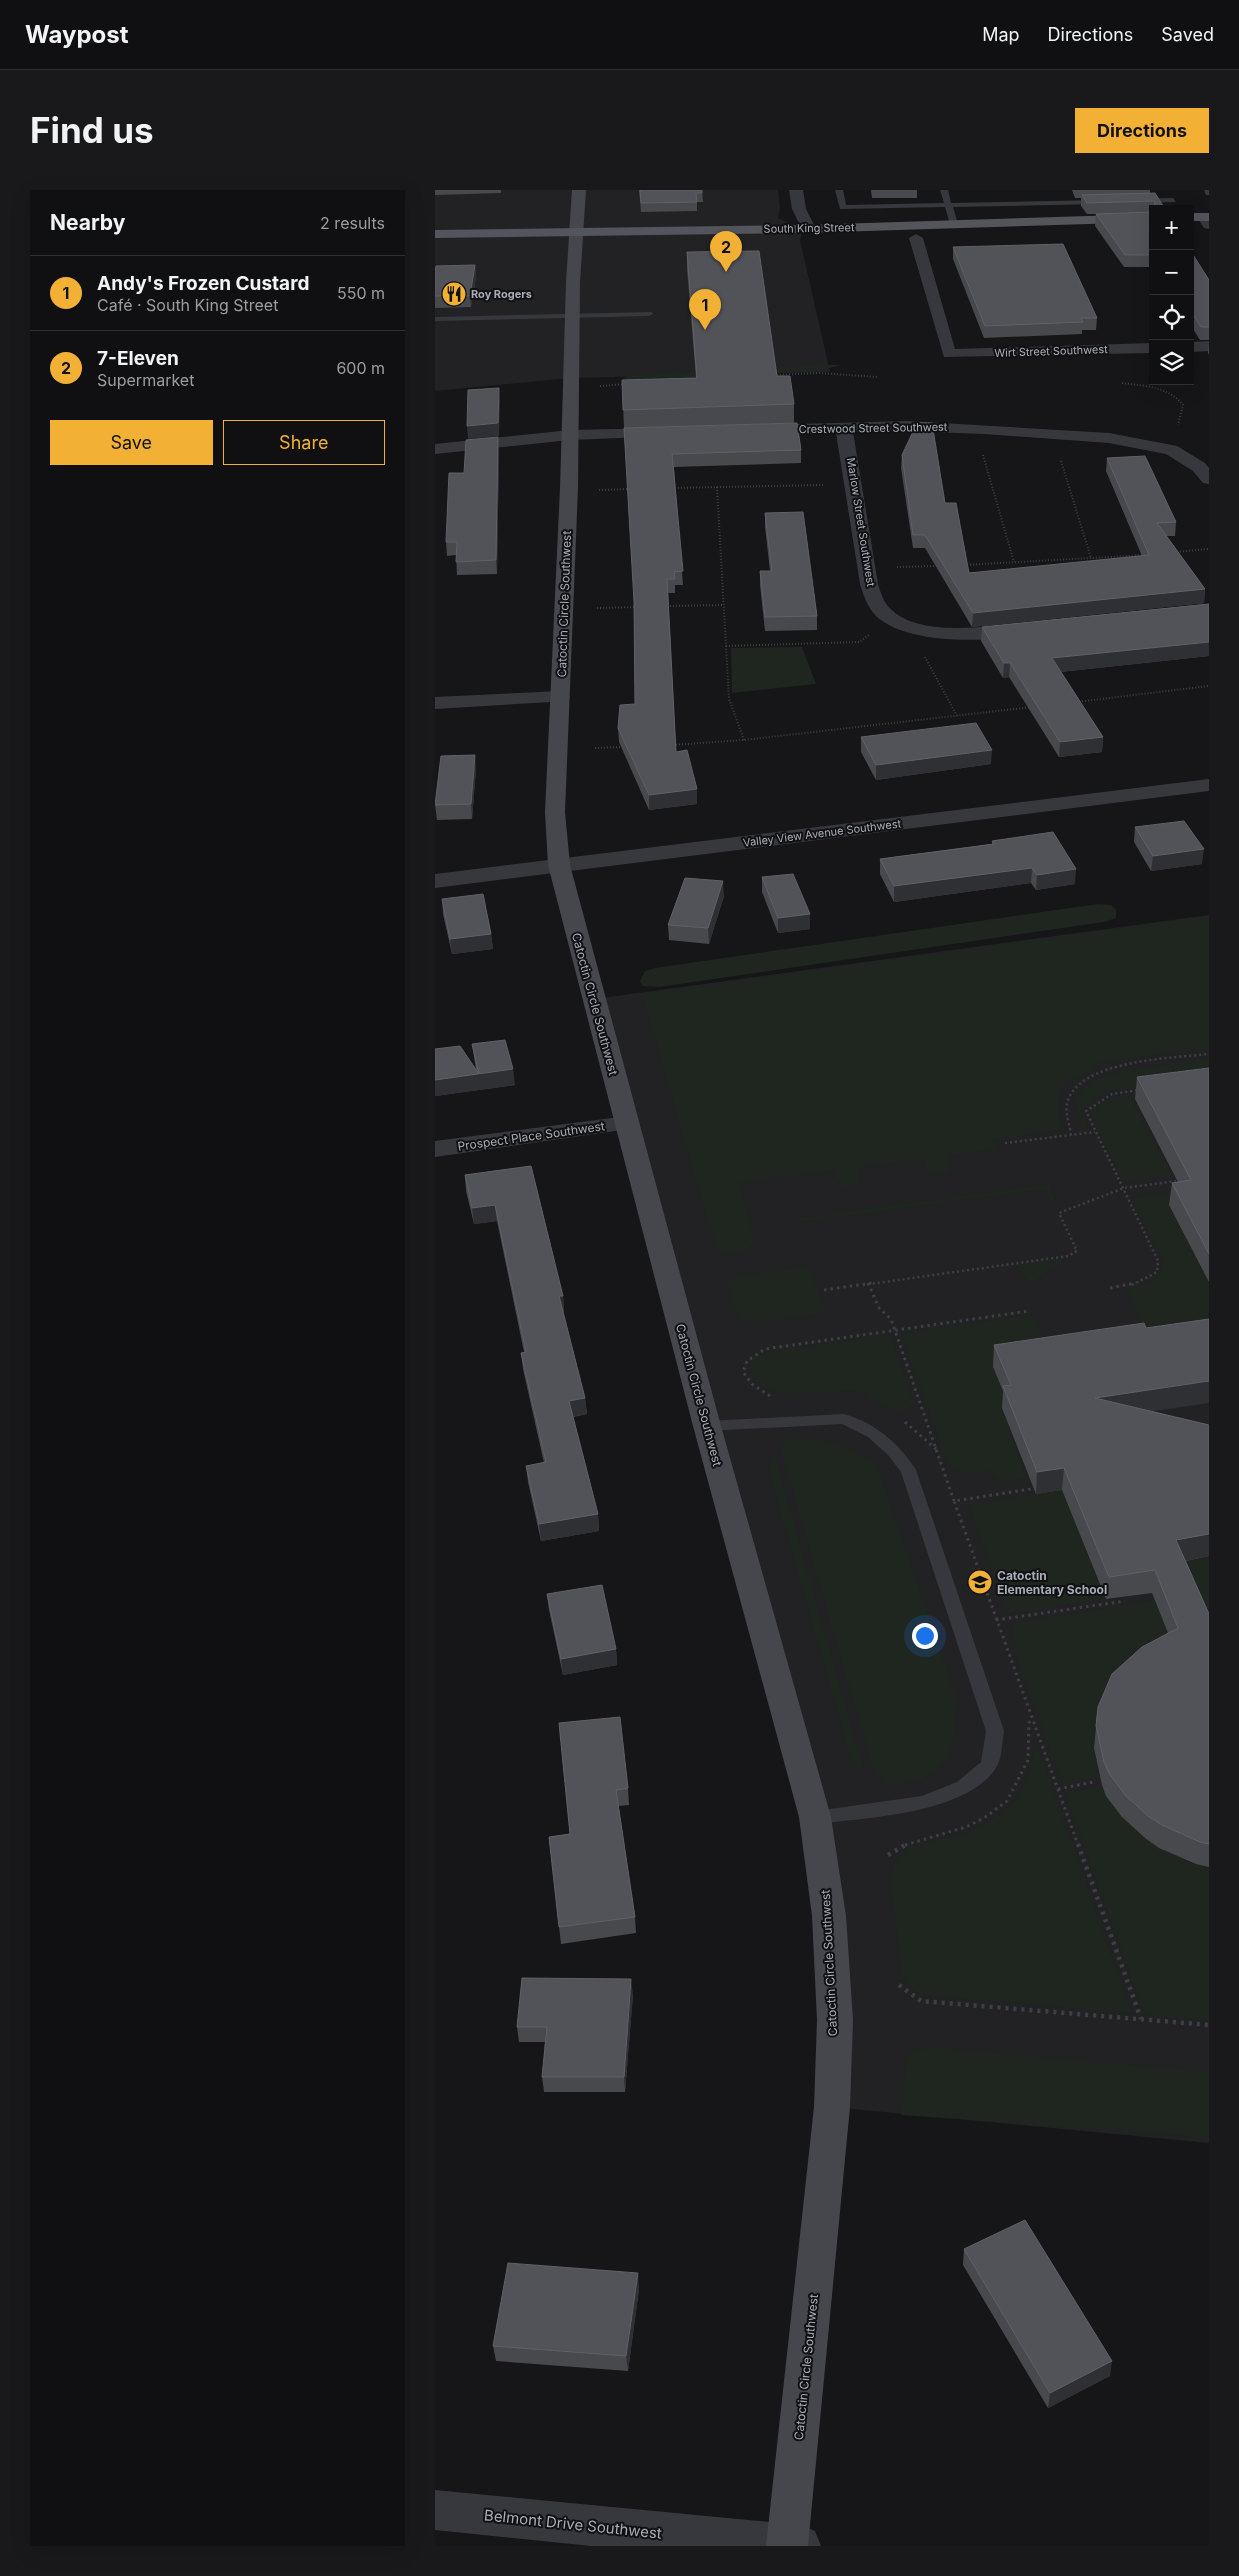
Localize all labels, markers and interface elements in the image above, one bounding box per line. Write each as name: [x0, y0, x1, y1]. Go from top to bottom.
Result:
text: Waypost: [25, 20, 129, 49]
text: Map: [982, 24, 1020, 45]
text: Directions: [1048, 24, 1133, 45]
text: Saved: [1161, 24, 1214, 45]
button: Directions: [1075, 108, 1209, 153]
text: Find us: [30, 109, 154, 151]
map controls: [1149, 205, 1194, 385]
button: +: [1149, 205, 1194, 250]
text: Nearby: [50, 210, 125, 235]
text: 2 results: [320, 213, 385, 233]
street label: South King Street: [763, 220, 855, 236]
pin: 2: [710, 231, 742, 272]
button: −: [1149, 250, 1194, 295]
text: Andy's Frozen Custard: [97, 272, 309, 295]
restaurant icon: Roy Rogers: [441, 281, 467, 307]
text: 1: [63, 283, 69, 303]
text: 550 m: [337, 283, 385, 303]
place label: Roy Rogers: [471, 287, 532, 301]
pin: 1: [689, 289, 721, 330]
text: Café · South King Street: [97, 295, 278, 315]
button: locate: [1149, 295, 1194, 340]
button: layers: [1149, 340, 1194, 385]
street label: Wirt Street Southwest: [994, 342, 1108, 360]
text: 7-Eleven: [97, 347, 179, 370]
text: 2: [61, 358, 71, 378]
text: 600 m: [336, 358, 385, 378]
text: Supermarket: [97, 370, 194, 390]
button: Save: [50, 420, 213, 465]
button: Share: [223, 420, 385, 465]
street label: Crestwood Street Southwest: [798, 420, 948, 436]
street label: Marlow Street Southwest: [844, 456, 878, 588]
street label: Catoctin Circle Southwest: [554, 530, 574, 678]
street label: Valley View Avenue Southwest: [742, 816, 902, 850]
street label: Catoctin Circle Southwest: [569, 931, 621, 1077]
street label: Prospect Place Southwest: [456, 1118, 606, 1154]
street label: Catoctin Circle Southwest: [673, 1322, 725, 1468]
place label: Catoctin Elementary School: [997, 1568, 1107, 1597]
school or university icon: Catoctin Elementary School: [967, 1569, 993, 1595]
your location: [912, 1623, 938, 1649]
street label: Catoctin Circle Southwest: [818, 1889, 840, 2037]
street label: Catoctin Circle Southwest: [791, 2293, 821, 2441]
street label: Belmont Drive Southwest: [483, 2505, 663, 2543]

